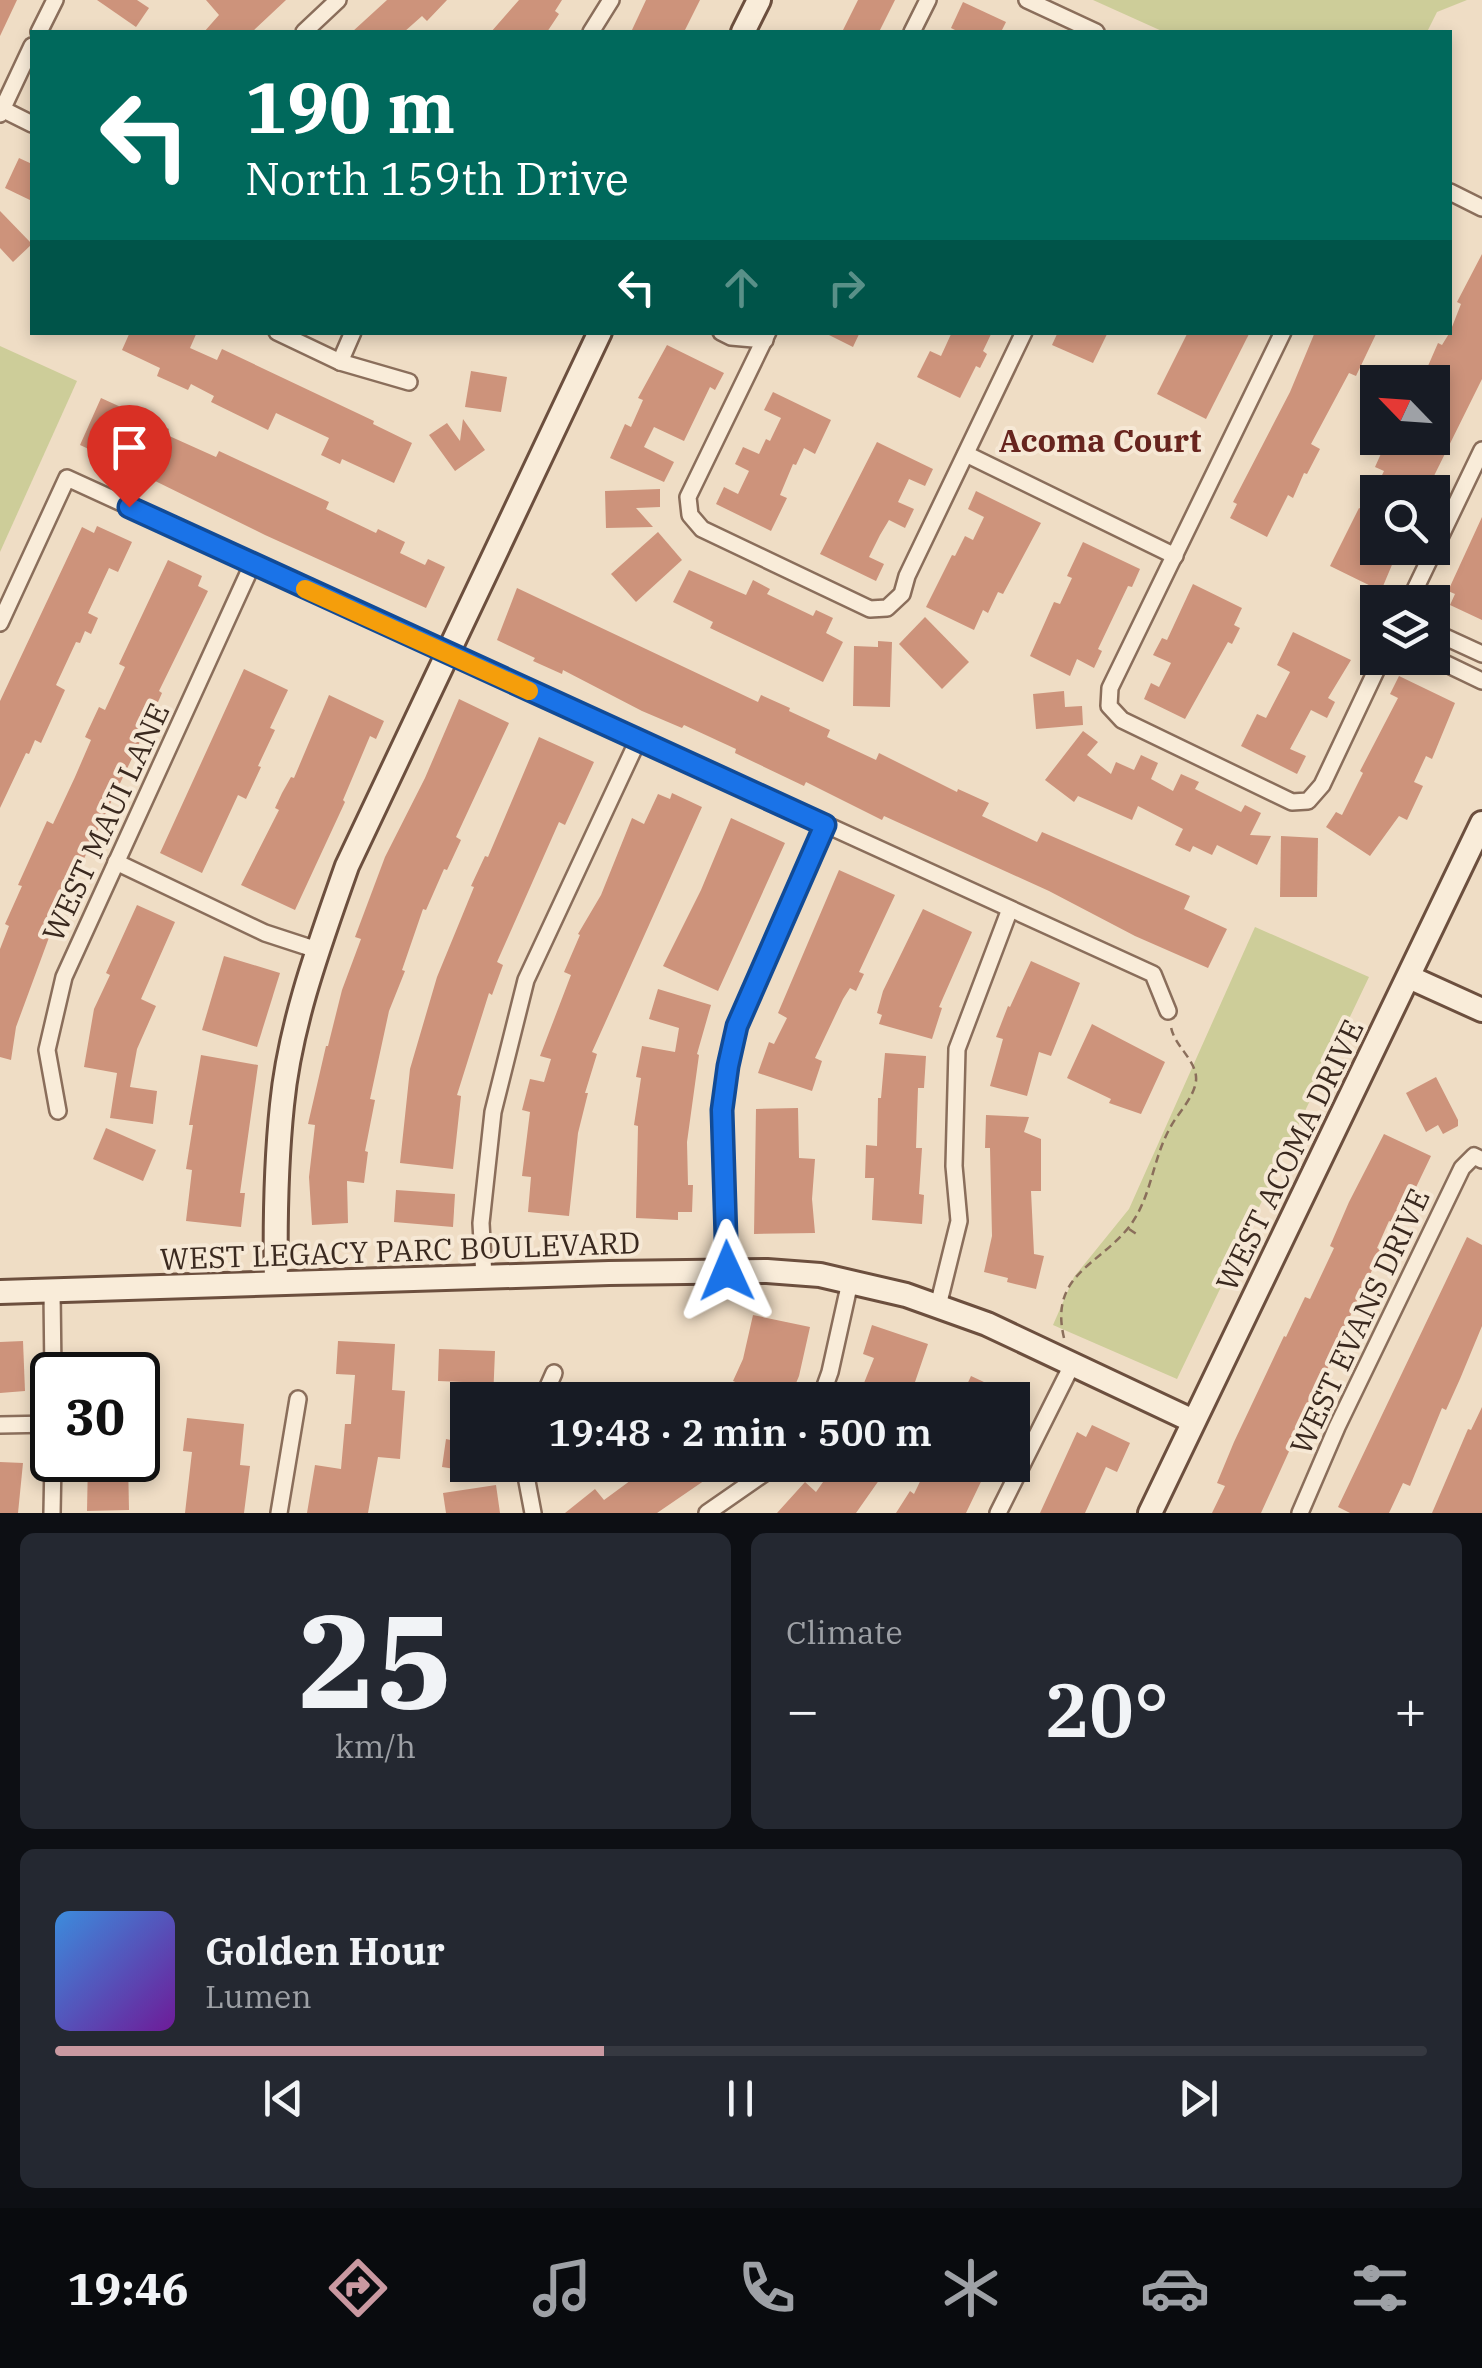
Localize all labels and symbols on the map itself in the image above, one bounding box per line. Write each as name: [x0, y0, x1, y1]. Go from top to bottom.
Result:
north arrow: [1360, 365, 1450, 455]
pin: [87, 405, 172, 508]
district label: Acoma Court: [999, 419, 1201, 461]
street label: WEST MAUI LANE: [33, 697, 177, 947]
street label: WEST ACOMA DRIVE: [1206, 1013, 1372, 1297]
street label: WEST EVANS DRIVE: [1280, 1182, 1438, 1460]
position arrow: [675, 1219, 779, 1323]
street label: WEST LEGACY PARC BOULEVARD: [159, 1222, 641, 1278]
speed limit sign: 30: [30, 1352, 160, 1482]

